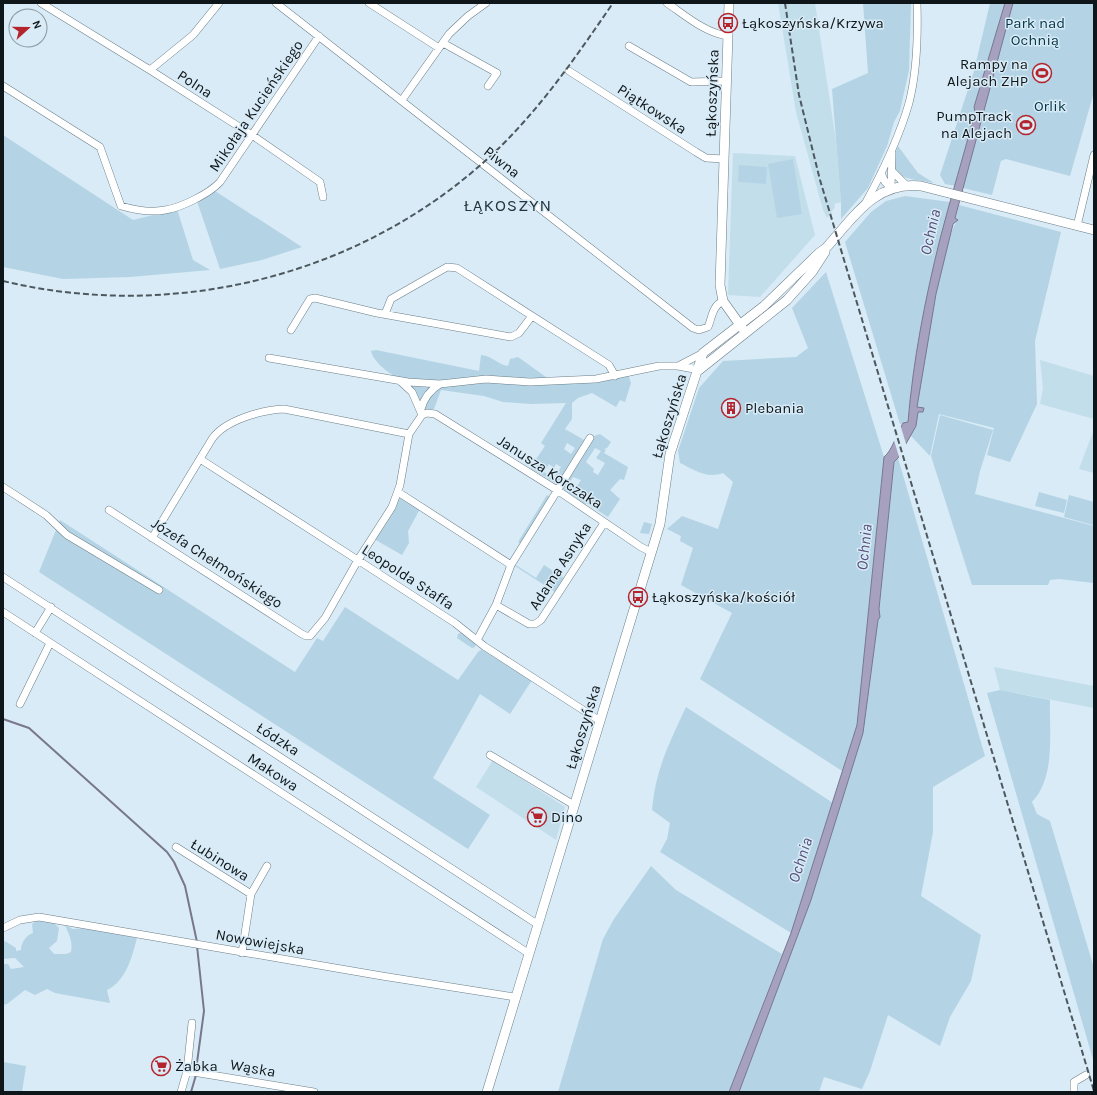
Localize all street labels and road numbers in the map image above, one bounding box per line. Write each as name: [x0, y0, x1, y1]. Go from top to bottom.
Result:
street label: Mikołaja Kucieńskiego: [205, 37, 307, 175]
street label: Łąkoszyńska: [701, 49, 723, 137]
street label: Polna: [174, 66, 216, 102]
street label: Piątkowska: [614, 80, 690, 138]
street label: Piwna: [480, 142, 524, 182]
street label: Łąkoszyńska: [648, 372, 690, 460]
street label: Janusza Korczaka: [494, 431, 606, 513]
street label: Józefa Chełmońskiego: [148, 514, 286, 612]
street label: Adama Asnyka: [525, 519, 595, 613]
street label: Leopolda Staffa: [359, 541, 457, 613]
street label: Łąkoszyńska: [562, 683, 604, 771]
street label: Łódzka: [253, 718, 303, 760]
street label: Makowa: [244, 749, 302, 795]
street label: Łubinowa: [187, 835, 253, 885]
street label: Nowowiejska: [214, 925, 306, 959]
street label: Wąska: [229, 1055, 277, 1081]

